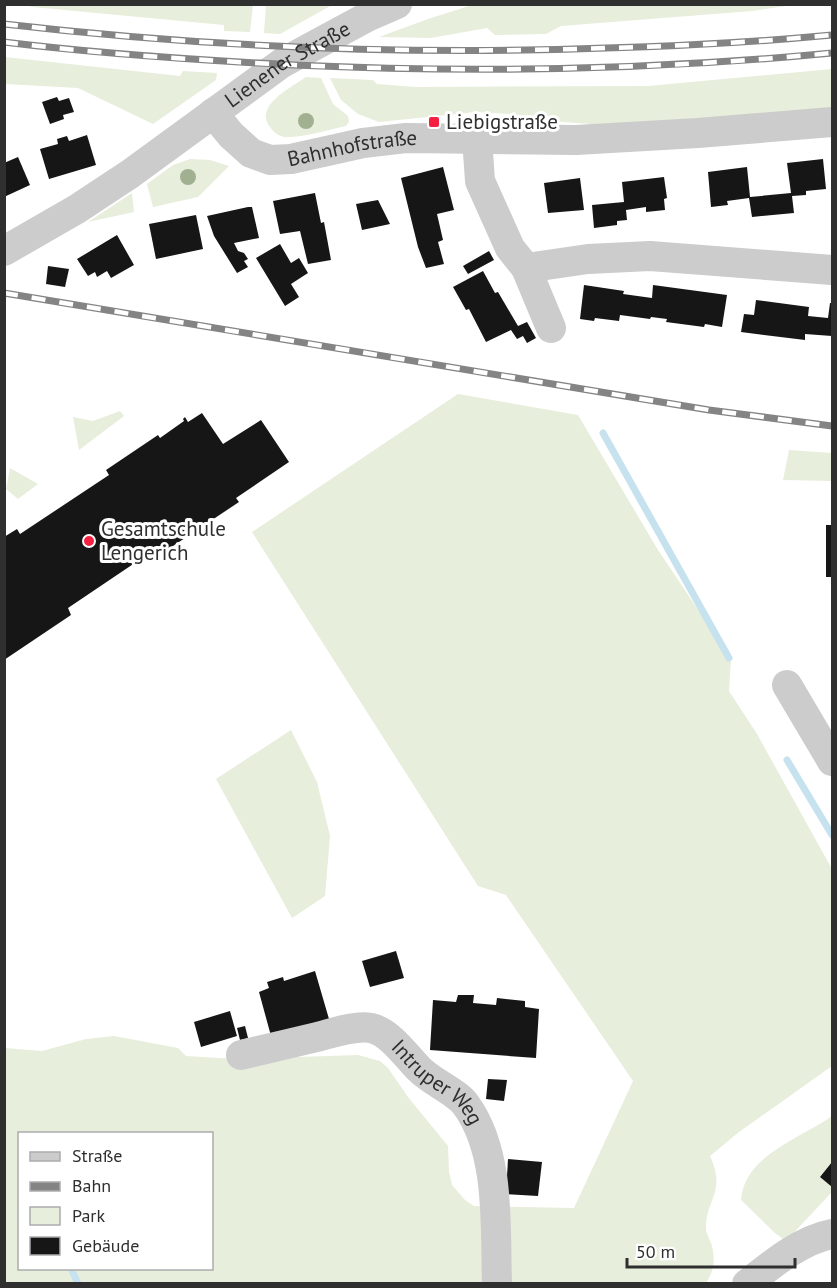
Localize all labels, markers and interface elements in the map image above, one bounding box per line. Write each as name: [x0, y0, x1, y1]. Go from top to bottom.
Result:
street label: Lienener Straße: [219, 15, 355, 113]
place label: Liebigstraße: [446, 108, 558, 135]
marker: Liebigstraße: [427, 115, 441, 129]
street label: Bahnhofstraße: [285, 124, 417, 172]
place label: Gesamtschule Lengerich: [101, 515, 226, 566]
marker: Gesamtschule Lengerich: [82, 534, 96, 548]
street label: Intruper Weg: [386, 1033, 489, 1129]
legend: [18, 1132, 213, 1270]
text: Straße: [72, 1144, 123, 1167]
text: Bahn: [72, 1174, 111, 1197]
text: Park: [72, 1204, 105, 1227]
scale bar: [627, 1231, 795, 1269]
text: Gebäude: [72, 1234, 139, 1257]
text: 50 m: [636, 1240, 675, 1263]

